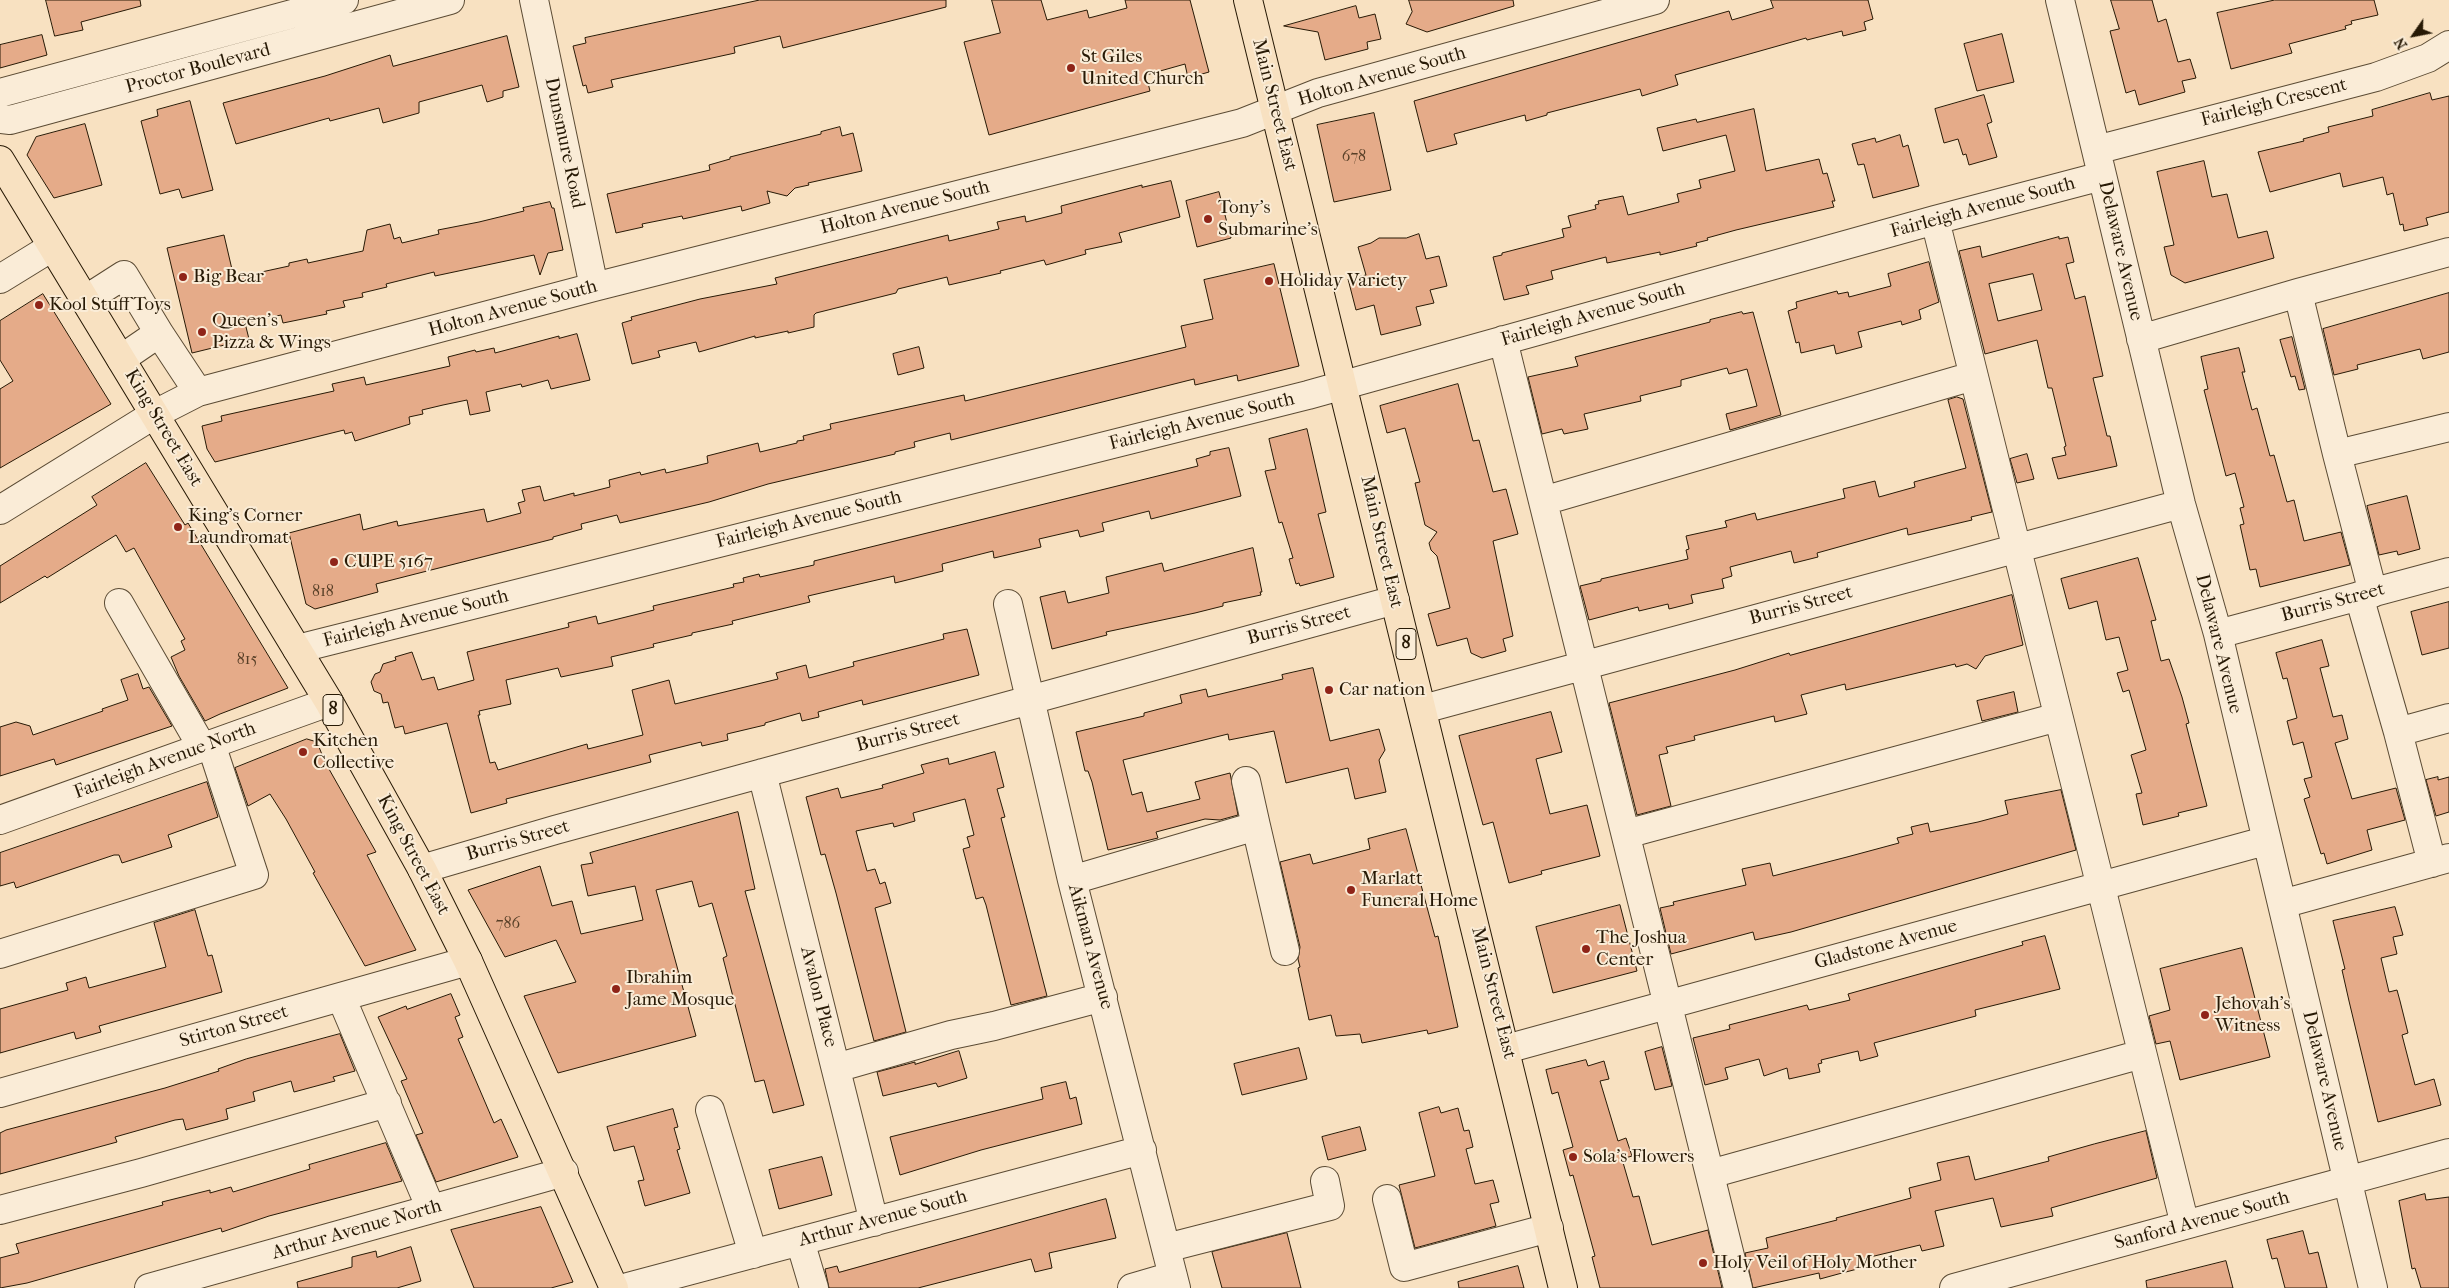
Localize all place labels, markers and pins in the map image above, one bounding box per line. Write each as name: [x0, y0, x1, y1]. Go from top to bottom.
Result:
place label: St Giles United Church: [1081, 46, 1204, 90]
marker: St Giles United Church: [1065, 62, 1077, 74]
place label: Tony's Submarine's: [1218, 197, 1318, 241]
marker: Tony's Submarine's: [1202, 213, 1214, 225]
place label: Big Bear: [193, 266, 264, 288]
place label: Holiday Variety: [1279, 270, 1407, 292]
marker: Big Bear: [177, 271, 189, 283]
marker: Holiday Variety: [1263, 275, 1275, 287]
place label: Kool Stuff Toys: [49, 294, 171, 316]
marker: Kool Stuff Toys: [33, 299, 45, 311]
place label: Queen's Pizza & Wings: [212, 310, 331, 354]
marker: Queen's Pizza & Wings: [196, 326, 208, 338]
place label: King's Corner Laundromat: [188, 505, 302, 549]
marker: King's Corner Laundromat: [172, 521, 184, 533]
place label: CUPE 5167: [344, 551, 433, 573]
marker: CUPE 5167: [328, 556, 340, 568]
place label: Car nation: [1339, 679, 1425, 701]
marker: Car nation: [1323, 684, 1335, 696]
place label: Kitchen Collective: [313, 730, 394, 774]
marker: Kitchen Collective: [297, 746, 309, 758]
place label: Marlatt Funeral Home: [1361, 868, 1478, 912]
marker: Marlatt Funeral Home: [1345, 884, 1357, 896]
place label: The Joshua Center: [1596, 927, 1687, 971]
marker: The Joshua Center: [1580, 943, 1592, 955]
place label: Ibrahim Jame Mosque: [626, 967, 734, 1011]
marker: Ibrahim Jame Mosque: [610, 983, 622, 995]
place label: Jehovah's Witness: [2215, 993, 2291, 1037]
marker: Jehovah's Witness: [2199, 1009, 2211, 1021]
place label: Sola's Flowers: [1583, 1146, 1694, 1168]
marker: Sola's Flowers: [1567, 1151, 1579, 1163]
place label: Holy Veil of Holy Mother: [1713, 1252, 1917, 1274]
marker: Holy Veil of Holy Mother: [1697, 1257, 1709, 1269]

